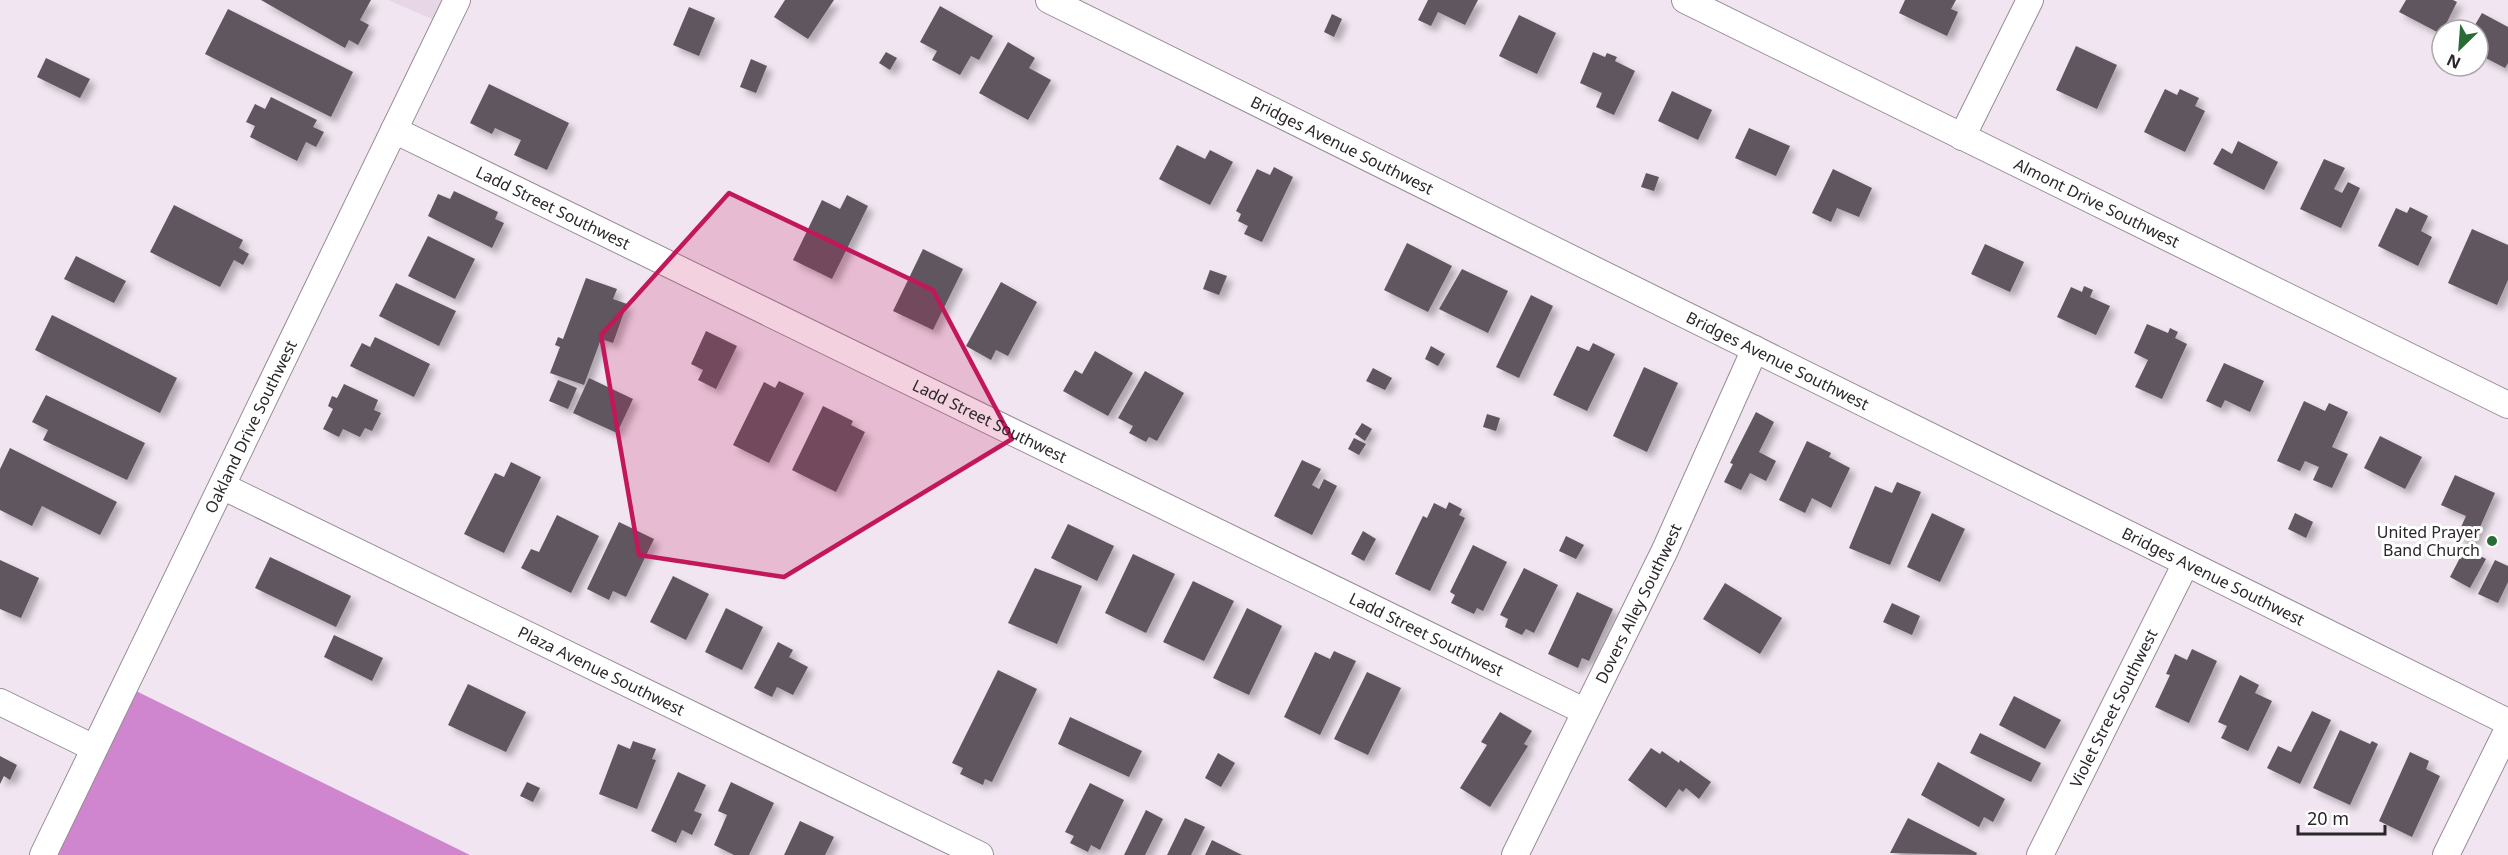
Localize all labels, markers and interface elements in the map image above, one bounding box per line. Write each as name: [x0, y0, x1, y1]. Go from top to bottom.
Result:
north arrow: [2430, 18, 2490, 78]
text: N: [2443, 49, 2464, 74]
street label: Bridges Avenue Southwest: [1247, 91, 1437, 200]
street label: Almont Drive Southwest: [2010, 153, 2183, 253]
street label: Ladd Street Southwest: [472, 161, 634, 255]
street label: Bridges Avenue Southwest: [1683, 306, 1873, 415]
street label: Oakland Drive Southwest: [199, 336, 302, 517]
street label: Ladd Street Southwest: [909, 374, 1071, 468]
street label: Dovers Alley Southwest: [1590, 520, 1686, 687]
place label: United Prayer Band Church: [2377, 521, 2480, 561]
street label: Bridges Avenue Southwest: [2118, 522, 2308, 631]
marker: United Prayer Band Church: [2485, 534, 2499, 548]
street label: Ladd Street Southwest: [1346, 587, 1508, 681]
street label: Plaza Avenue Southwest: [514, 621, 689, 721]
street label: Violet Street Southwest: [2064, 625, 2162, 791]
scale bar: [2298, 798, 2385, 836]
text: 20 m: [2307, 806, 2349, 830]

